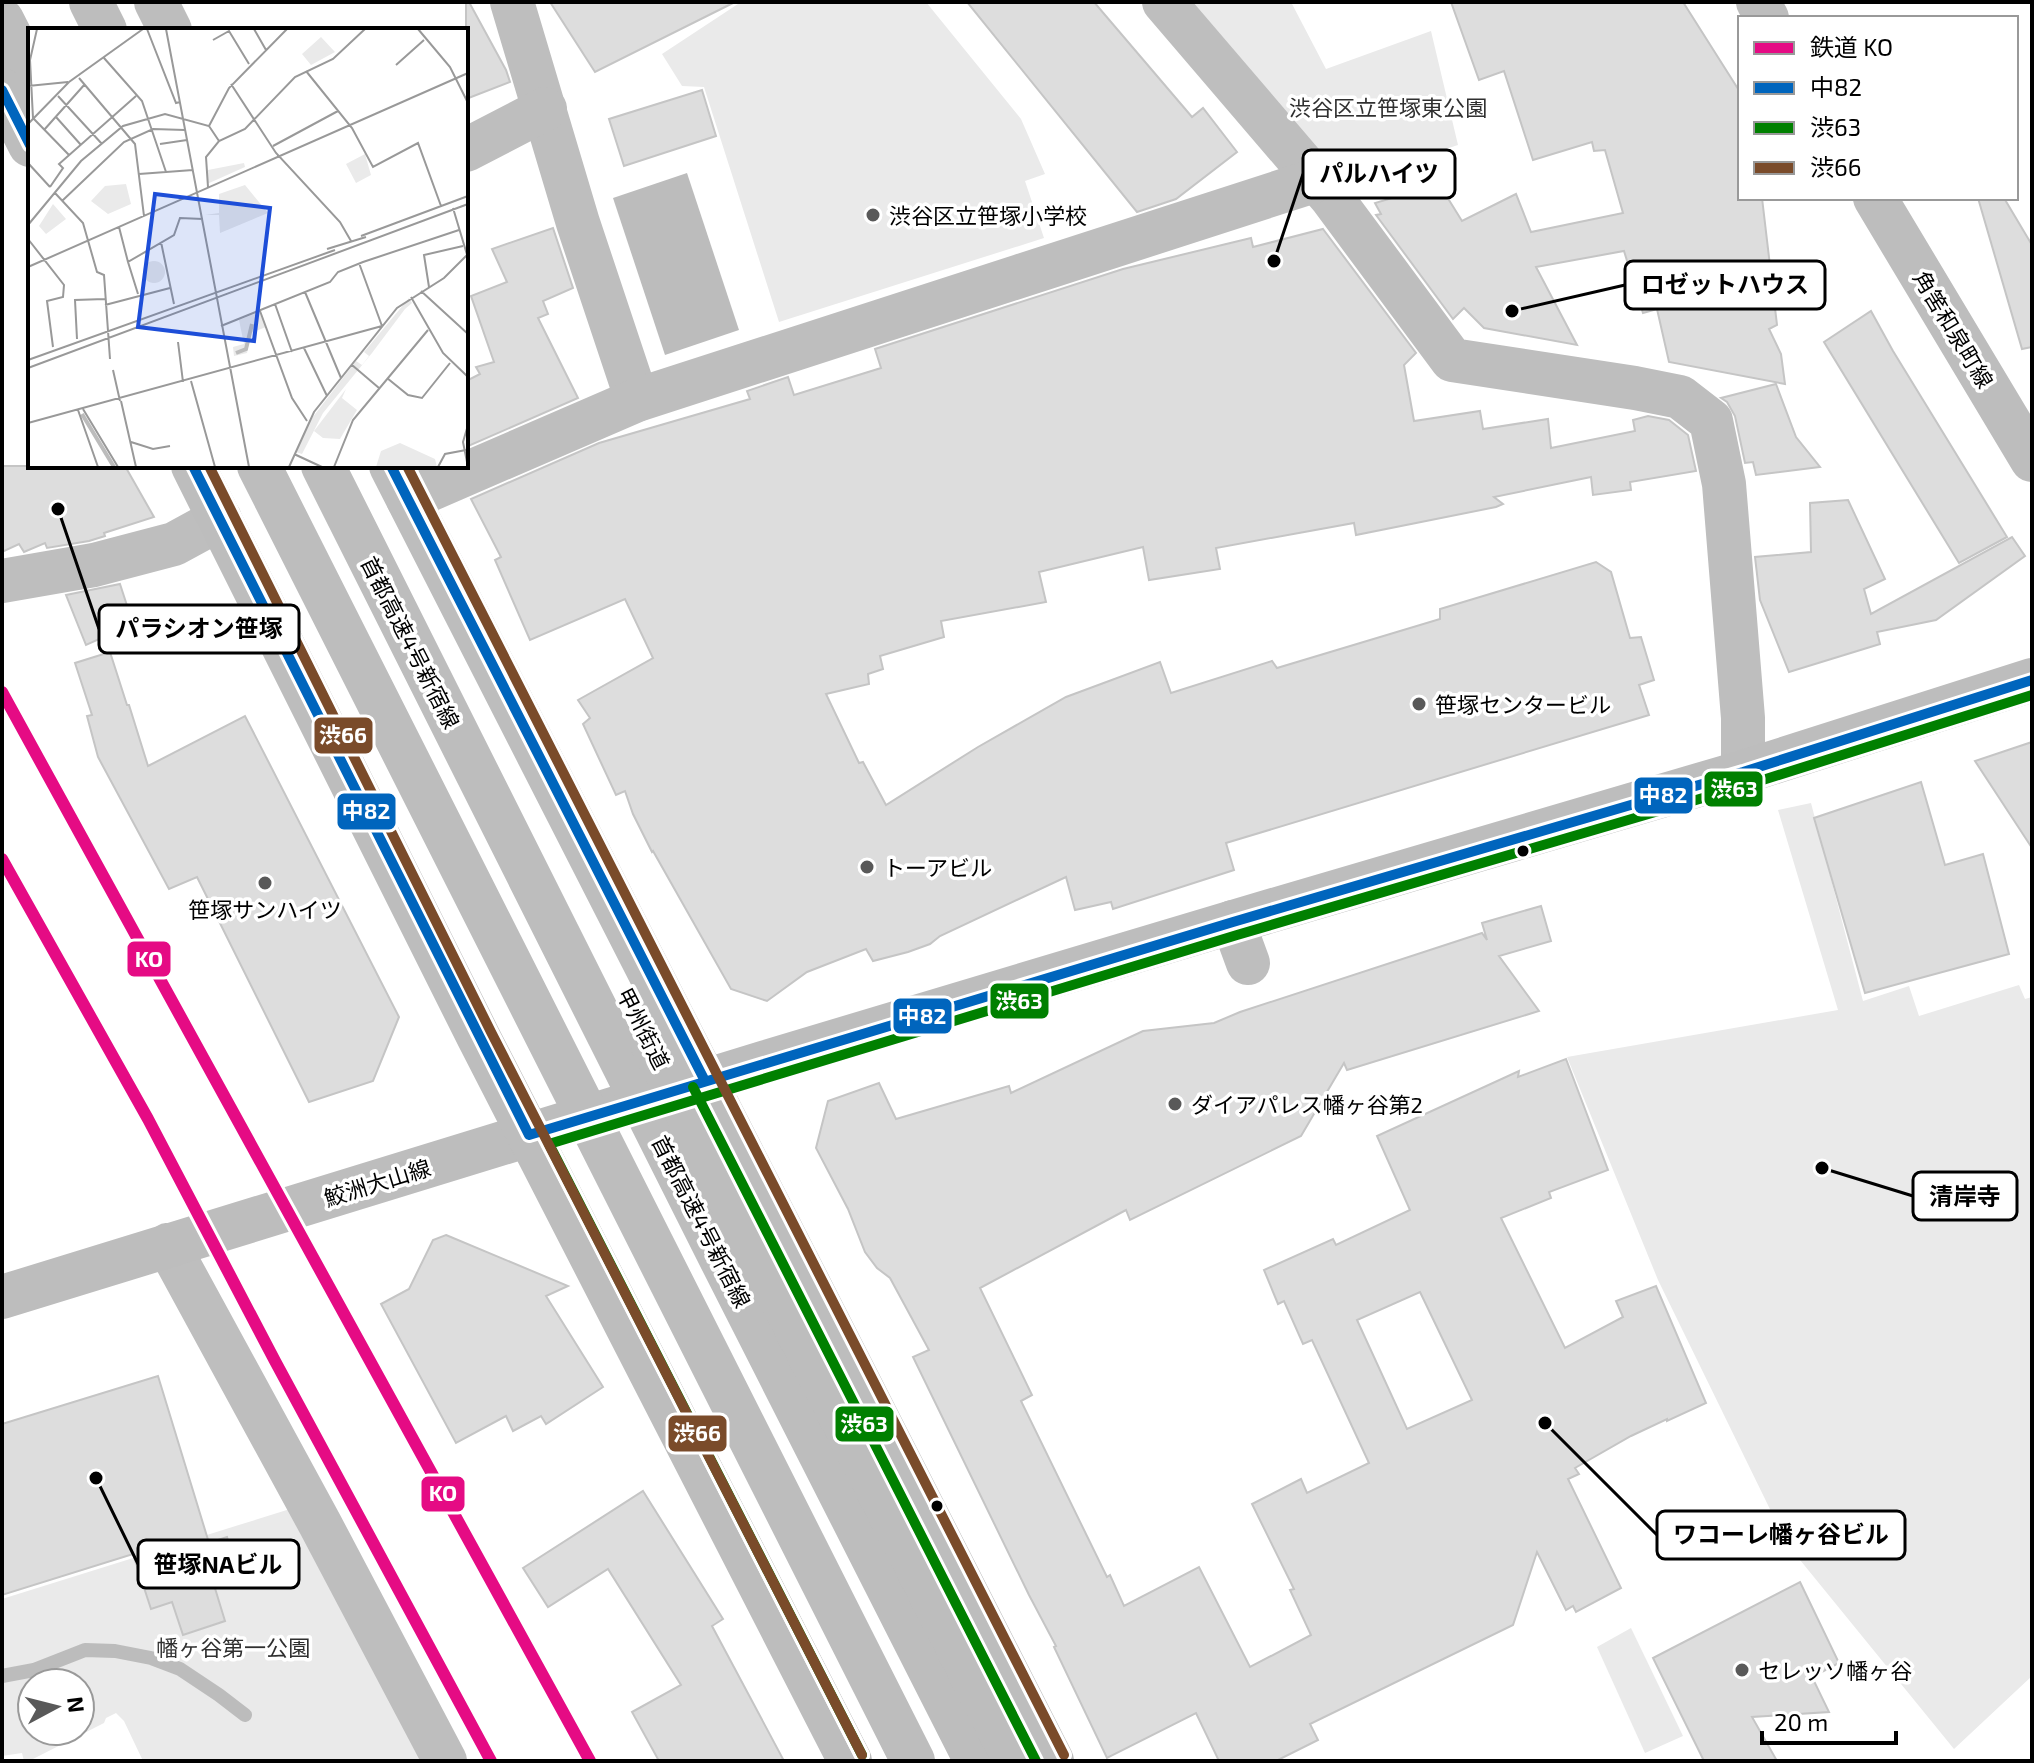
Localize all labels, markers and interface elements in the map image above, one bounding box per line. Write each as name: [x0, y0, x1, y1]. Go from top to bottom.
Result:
legend: [1738, 16, 2018, 200]
inset map: [28, 28, 468, 468]
text: 鉄道 KO: [1810, 32, 1893, 61]
text: 中82: [1810, 72, 1862, 101]
park label: 渋谷区立笹塚東公園: [1289, 94, 1487, 120]
text: 渋63: [1810, 112, 1861, 141]
callout: パルハイツ: [1303, 150, 1455, 198]
text: 渋66: [1810, 152, 1861, 181]
text: パルハイツ: [1319, 158, 1439, 187]
place label: 渋谷区立笹塚小学校: [889, 202, 1087, 228]
marker: 渋谷区立笹塚小学校: [864, 206, 882, 224]
callout: ロゼットハウス: [1625, 261, 1825, 309]
street label: 角筈和泉町線: [1909, 266, 1999, 392]
text: ロゼットハウス: [1641, 269, 1809, 298]
street label: 首都高速4号新宿線: [356, 552, 466, 732]
callout: パラシオン笹塚: [99, 605, 299, 653]
text: パラシオン笹塚: [115, 613, 283, 642]
place label: 笹塚センタービル: [1435, 691, 1611, 717]
marker: 笹塚センタービル: [1410, 695, 1428, 713]
line badge: 渋66: [313, 716, 374, 755]
text: 渋66: [319, 721, 367, 747]
line badge: 渋63: [1703, 770, 1764, 808]
text: 渋63: [1710, 775, 1758, 801]
line badge: 中82: [1633, 776, 1694, 815]
text: 中82: [1639, 781, 1687, 807]
line badge: 中82: [336, 792, 397, 831]
text: 中82: [342, 797, 390, 823]
unlabelled marker: [1515, 843, 1531, 859]
place label: トーアビル: [883, 854, 992, 880]
marker: トーアビル: [858, 858, 876, 876]
marker: 笹塚サンハイツ: [256, 874, 274, 892]
place label: 笹塚サンハイツ: [188, 896, 342, 922]
line badge: KO: [126, 940, 172, 978]
text: KO: [135, 945, 163, 971]
line badge: 渋63: [989, 982, 1050, 1020]
street label: 甲州街道: [612, 983, 676, 1073]
text: 渋63: [995, 987, 1043, 1013]
line badge: 中82: [892, 997, 953, 1035]
text: 中82: [898, 1002, 946, 1028]
place label: ダイアパレス幡ヶ谷第2: [1191, 1091, 1423, 1117]
marker: ダイアパレス幡ヶ谷第2: [1166, 1095, 1184, 1113]
street label: 首都高速4号新宿線: [647, 1131, 757, 1311]
street label: 鮫洲大山線: [321, 1153, 433, 1211]
callout: 清岸寺: [1913, 1172, 2017, 1220]
text: 清岸寺: [1929, 1181, 2001, 1210]
line badge: 渋63: [834, 1405, 895, 1443]
text: 渋63: [840, 1410, 888, 1436]
line badge: 渋66: [667, 1414, 728, 1453]
text: 渋66: [673, 1419, 721, 1445]
line badge: KO: [420, 1475, 466, 1513]
text: KO: [429, 1479, 457, 1505]
unlabelled marker: [929, 1498, 945, 1514]
callout: ワコーレ幡ヶ谷ビル: [1657, 1511, 1905, 1559]
text: ワコーレ幡ヶ谷ビル: [1673, 1519, 1889, 1548]
callout: 笹塚NAビル: [138, 1540, 299, 1588]
text: 笹塚NAビル: [154, 1549, 283, 1578]
park label: 幡ヶ谷第一公園: [156, 1634, 310, 1660]
place label: セレッソ幡ヶ谷: [1758, 1657, 1912, 1683]
marker: セレッソ幡ヶ谷: [1733, 1661, 1751, 1679]
north arrow: [16, 1667, 96, 1747]
text: N: [63, 1695, 91, 1714]
scale bar: [1762, 1695, 1896, 1745]
text: 20 m: [1774, 1707, 1828, 1736]

